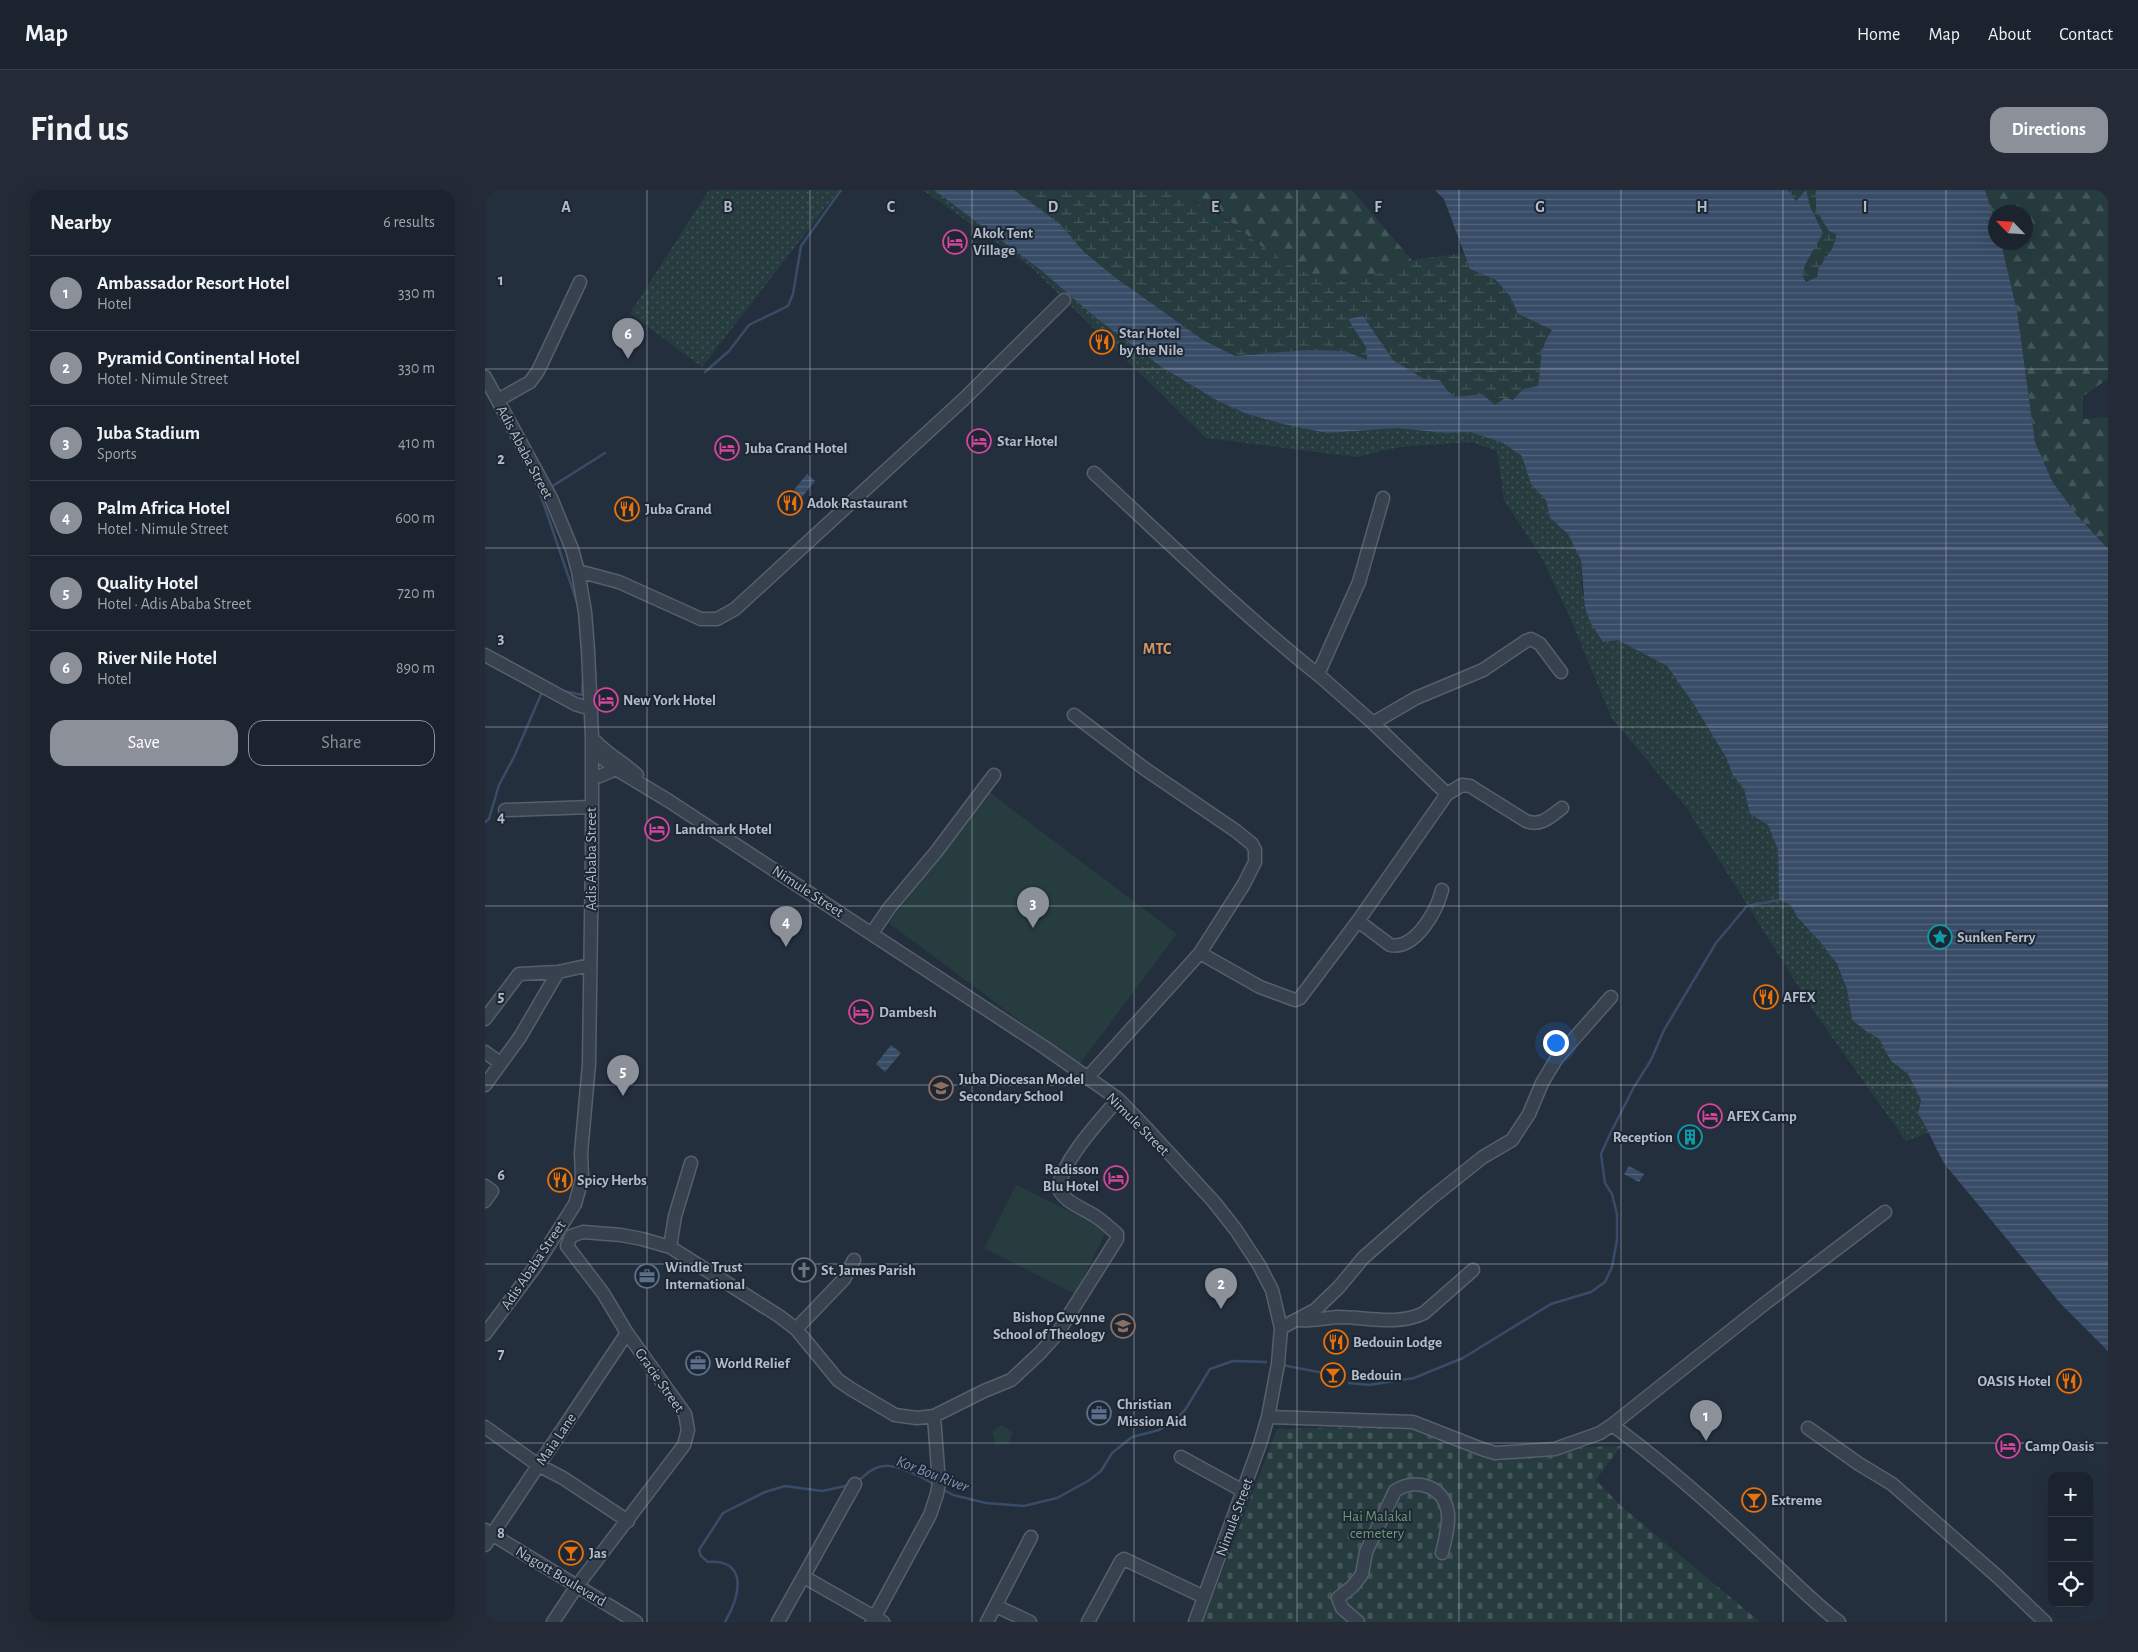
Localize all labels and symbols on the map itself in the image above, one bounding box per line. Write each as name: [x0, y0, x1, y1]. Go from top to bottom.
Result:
text: A: [561, 199, 571, 215]
text: B: [723, 199, 733, 215]
text: C: [887, 199, 896, 215]
text: D: [1048, 199, 1059, 215]
text: E: [1211, 199, 1219, 215]
text: F: [1374, 199, 1382, 215]
text: G: [1535, 199, 1545, 215]
text: H: [1696, 199, 1708, 215]
text: I: [1863, 199, 1867, 215]
north arrow: [1988, 205, 2033, 250]
place label: Akok Tent Village: [973, 226, 1033, 258]
hotel icon: Akok Tent Village: [942, 229, 968, 255]
text: 1: [498, 272, 504, 288]
pin: 6: [612, 318, 644, 359]
place label: Star Hotel by the Nile: [1119, 326, 1183, 358]
restaurant icon: Star Hotel by the Nile: [1089, 329, 1115, 355]
street label: Adis Ababa Street: [494, 403, 556, 502]
hotel icon: Star Hotel: [966, 428, 992, 454]
place label: Star Hotel: [997, 434, 1058, 449]
hotel icon: Juba Grand Hotel: [714, 435, 740, 461]
place label: Juba Grand Hotel: [745, 441, 847, 456]
text: 2: [497, 451, 505, 467]
restaurant icon: Adok Rastaurant: [777, 490, 803, 516]
restaurant icon: Juba Grand: [614, 496, 640, 522]
place label: Adok Rastaurant: [807, 496, 908, 511]
place label: Juba Grand: [645, 502, 712, 517]
text: 3: [498, 630, 505, 646]
district label: MTC: [1143, 641, 1172, 657]
hotel icon: New York Hotel: [593, 687, 619, 713]
place label: New York Hotel: [623, 693, 716, 708]
street label: Adis Ababa Street: [584, 807, 599, 911]
text: 4: [497, 809, 505, 825]
hotel icon: Landmark Hotel: [644, 816, 670, 842]
place label: Landmark Hotel: [675, 822, 772, 837]
street label: Nimule Street: [769, 863, 846, 920]
pin: 3: [1017, 887, 1049, 928]
pin: 4: [770, 906, 802, 947]
place icon: Sunken Ferry: [1927, 924, 1953, 950]
place label: Sunken Ferry: [1957, 930, 2036, 945]
restaurant icon: AFEX: [1753, 984, 1779, 1010]
text: 5: [498, 988, 505, 1004]
place label: AFEX: [1783, 990, 1816, 1005]
hotel icon: Dambesh: [848, 999, 874, 1025]
place label: Dambesh: [879, 1005, 937, 1020]
your location: [1543, 1030, 1569, 1056]
pin: 5: [607, 1055, 639, 1096]
place label: Juba Diocesan Model Secondary School: [959, 1072, 1084, 1104]
school or university icon: Juba Diocesan Model Secondary School: [928, 1075, 954, 1101]
street label: Nimule Street: [1103, 1090, 1172, 1159]
hotel icon: AFEX Camp: [1697, 1103, 1723, 1129]
place label: AFEX Camp: [1727, 1109, 1797, 1124]
building icon: Reception: [1677, 1124, 1703, 1150]
place label: Reception: [1613, 1130, 1673, 1145]
place label: Radisson Blu Hotel: [1043, 1162, 1099, 1194]
hotel icon: Radisson Blu Hotel: [1103, 1165, 1129, 1191]
text: 6: [497, 1167, 505, 1183]
restaurant icon: Spicy Herbs: [547, 1167, 573, 1193]
place label: Spicy Herbs: [577, 1173, 647, 1188]
street label: Adis Ababa Street: [498, 1218, 569, 1312]
church icon: St. James Parish: [791, 1257, 817, 1283]
place label: Windle Trust International: [665, 1260, 745, 1292]
office icon: Windle Trust International: [634, 1263, 660, 1289]
place label: St. James Parish: [821, 1263, 916, 1278]
pin: 2: [1205, 1268, 1237, 1309]
place label: Bishop Gwynne School of Theology: [993, 1310, 1105, 1342]
school or university icon: Bishop Gwynne School of Theology: [1110, 1313, 1136, 1339]
restaurant icon: Bedouin Lodge: [1323, 1329, 1349, 1355]
place label: Bedouin Lodge: [1353, 1335, 1442, 1350]
text: 7: [498, 1346, 505, 1362]
street label: Gracie Street: [632, 1346, 687, 1415]
office icon: World Relief: [685, 1350, 711, 1376]
place label: World Relief: [715, 1356, 791, 1371]
bar icon: Bedouin: [1320, 1362, 1346, 1388]
place label: Bedouin: [1351, 1368, 1402, 1383]
restaurant icon: OASIS Hotel: [2056, 1368, 2082, 1394]
place label: OASIS Hotel: [1977, 1374, 2051, 1389]
place label: Christian Mission Aid: [1117, 1397, 1187, 1429]
office icon: Christian Mission Aid: [1086, 1400, 1112, 1426]
pin: 1: [1690, 1400, 1722, 1441]
street label: Maia Lane: [534, 1410, 579, 1468]
hotel icon: Camp Oasis: [1995, 1433, 2021, 1459]
place label: Camp Oasis: [2025, 1439, 2094, 1454]
water label: Kor Bou River: [894, 1453, 972, 1495]
street label: Nimule Street: [1213, 1476, 1256, 1558]
bar icon: Extreme: [1741, 1487, 1767, 1513]
place label: Extreme: [1771, 1493, 1822, 1508]
park label: Hai Malakal cemetery: [1342, 1509, 1412, 1541]
text: 8: [497, 1525, 505, 1541]
bar icon: Jas: [558, 1540, 584, 1566]
street label: Nagott Boulevard: [513, 1544, 609, 1609]
place label: Jas: [589, 1546, 607, 1561]

